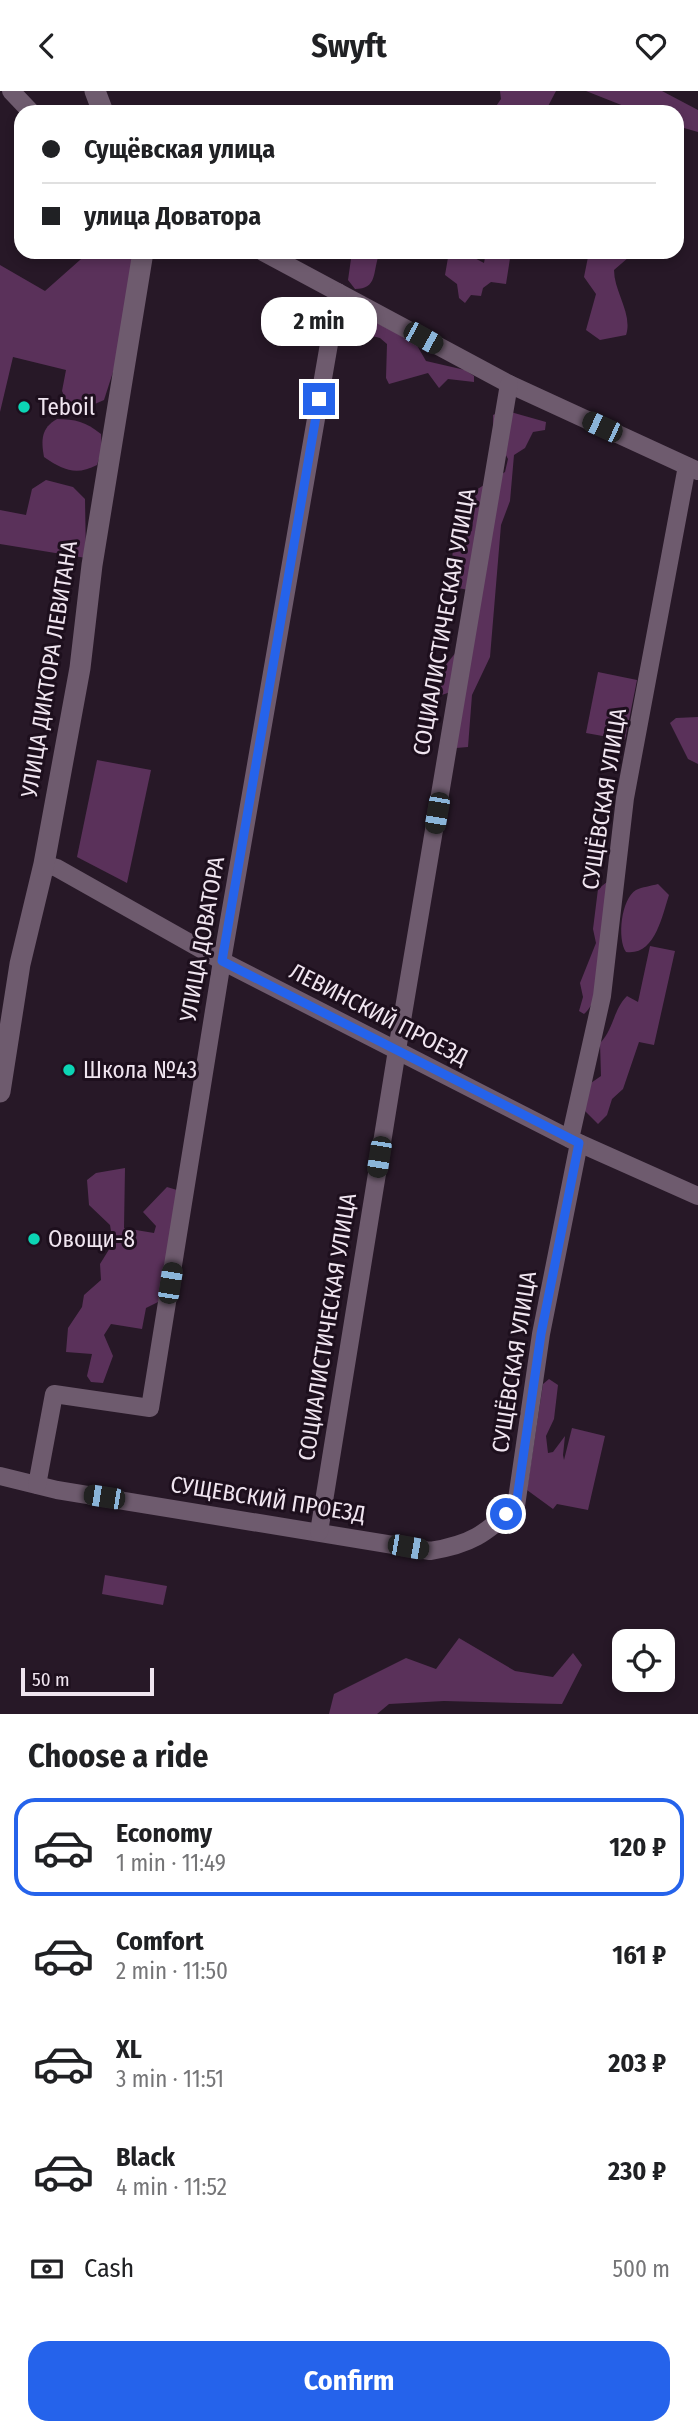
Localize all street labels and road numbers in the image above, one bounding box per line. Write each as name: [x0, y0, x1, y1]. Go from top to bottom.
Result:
street label: СОЦИАЛИСТИЧЕСКАЯ УЛИЦА: [407, 486, 481, 758]
street label: УЛИЦА ДИКТОРА ЛЕВИТАНА: [15, 539, 83, 800]
street label: СУЩЁВСКАЯ УЛИЦА: [576, 706, 632, 892]
street label: УЛИЦА ДОВАТОРА: [174, 854, 230, 1025]
street label: ЛЕВИНСКИЙ ПРОЕЗД: [285, 957, 473, 1071]
street label: СОЦИАЛИСТИЧЕСКАЯ УЛИЦА: [292, 1191, 362, 1463]
street label: СУЩЁВСКАЯ УЛИЦА: [486, 1269, 542, 1455]
street label: СУЩЕВСКИЙ ПРОЕЗД: [169, 1470, 367, 1528]

